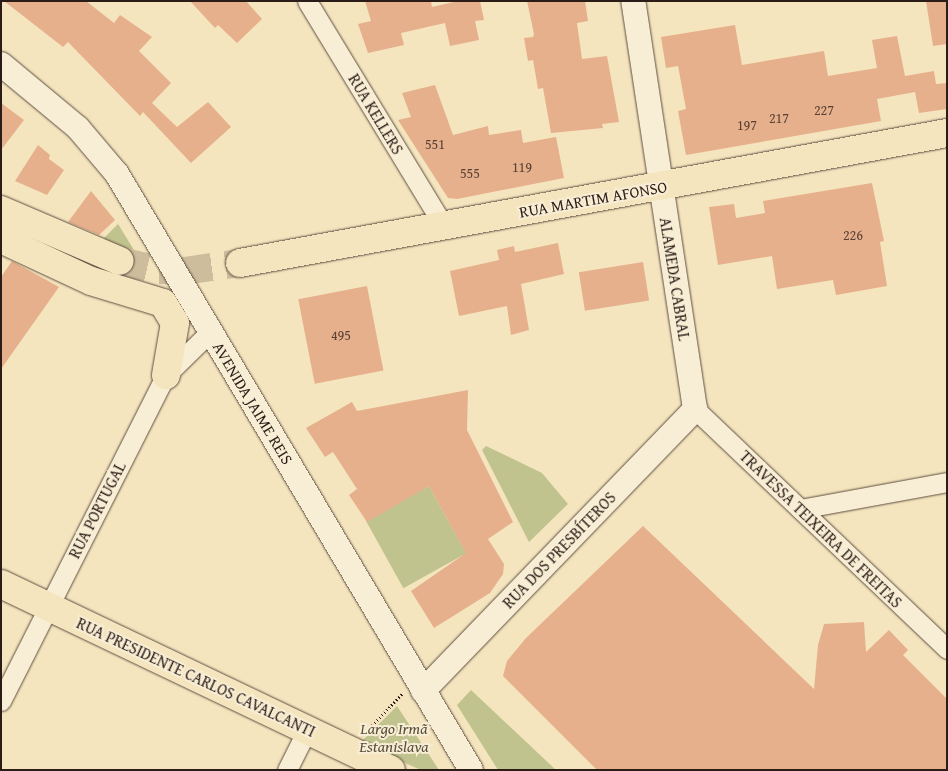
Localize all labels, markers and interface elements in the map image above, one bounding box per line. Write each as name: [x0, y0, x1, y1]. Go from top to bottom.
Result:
street label: RUA KELLERS: [344, 70, 408, 158]
house number: 227: [814, 102, 834, 118]
house number: 217: [769, 110, 789, 126]
house number: 197: [737, 117, 757, 133]
house number: 551: [425, 136, 445, 152]
house number: 119: [512, 159, 532, 175]
house number: 555: [460, 165, 480, 181]
street label: RUA MARTIM AFONSO: [518, 177, 668, 221]
street label: ALAMEDA CABRAL: [656, 216, 694, 342]
house number: 226: [843, 227, 863, 243]
house number: 495: [331, 327, 351, 343]
street label: AVENIDA JAIME REIS: [209, 338, 297, 468]
street label: TRAVESSA TEIXEIRA DE FREITAS: [736, 446, 906, 612]
street label: RUA PORTUGAL: [64, 458, 130, 562]
street label: RUA DOS PRESBÍTEROS: [498, 488, 620, 612]
street label: RUA PRESIDENTE CARLOS CAVALCANTI: [74, 613, 318, 741]
park label: Largo Irmã Estanislava: [359, 718, 429, 756]

